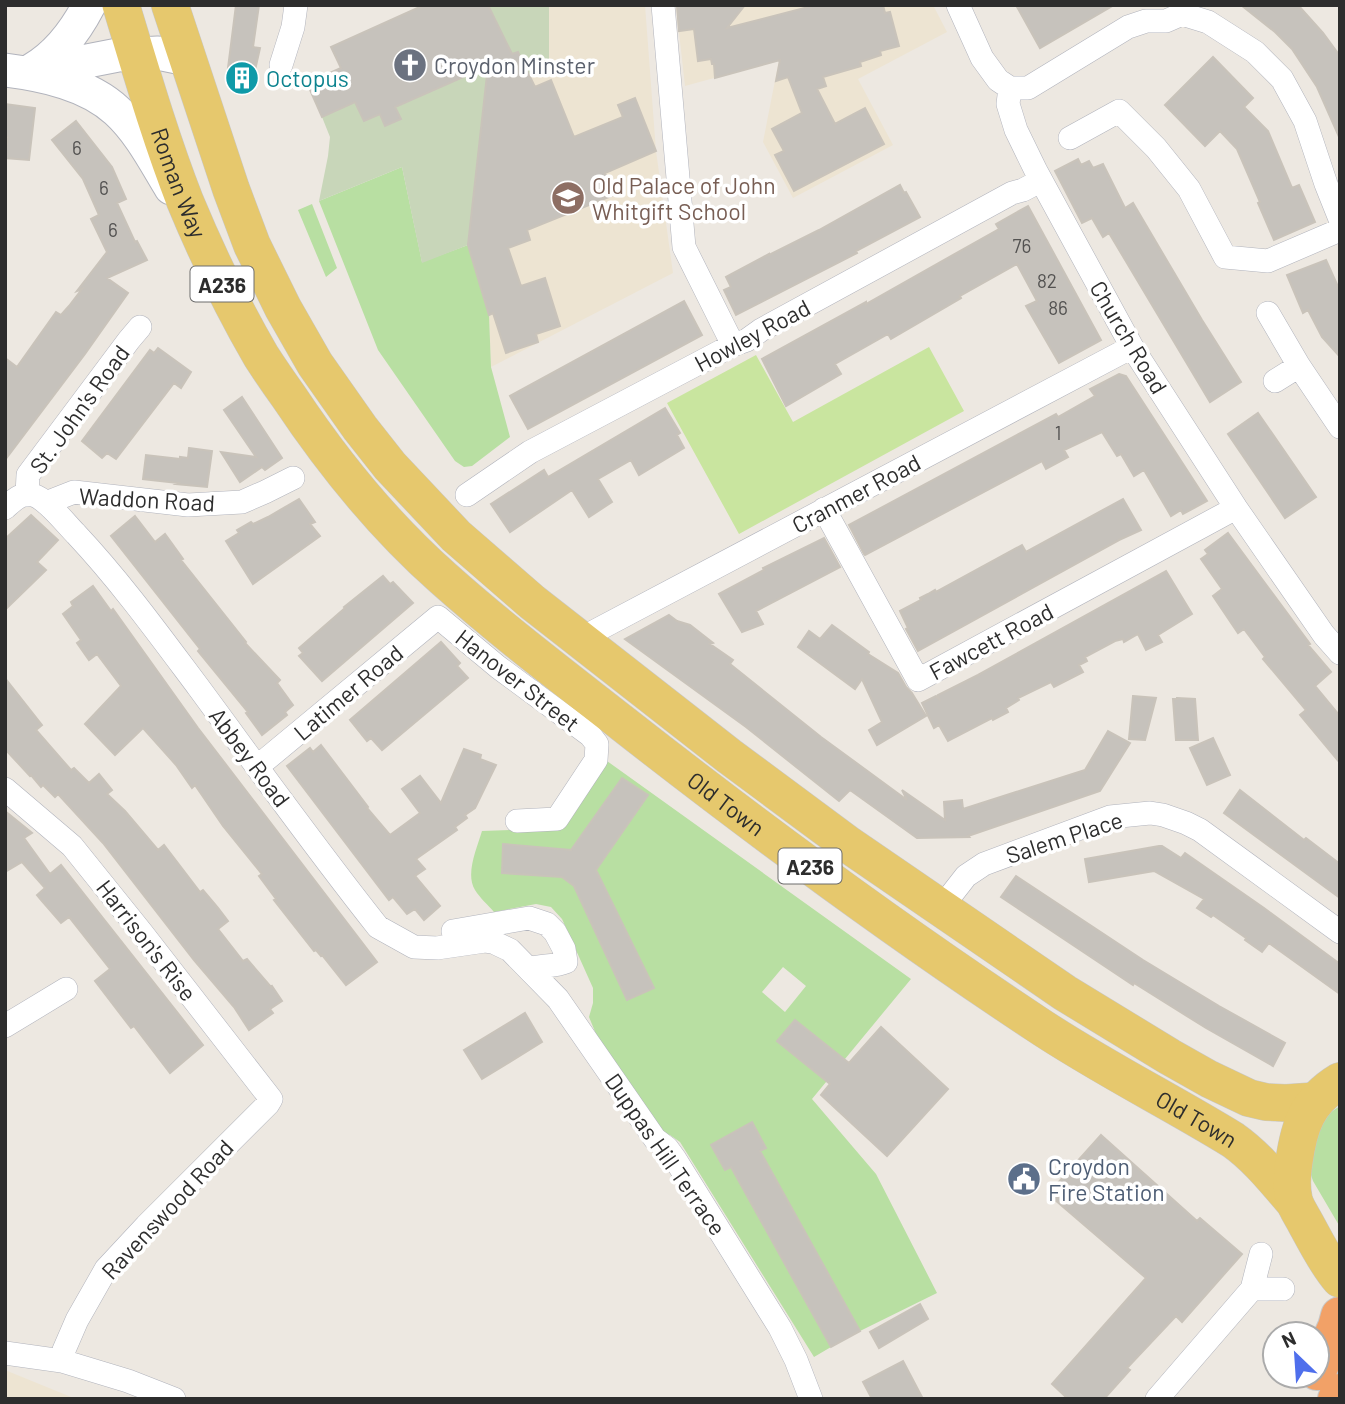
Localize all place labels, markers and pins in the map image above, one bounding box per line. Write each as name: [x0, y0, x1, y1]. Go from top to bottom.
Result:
church icon: Croydon Minster: [391, 46, 429, 84]
place label: Croydon Minster: [434, 51, 596, 79]
building icon: Octopus: [223, 59, 261, 97]
place label: Octopus: [266, 64, 349, 92]
place label: Old Palace of John Whitgift School: [592, 171, 776, 225]
school or university icon: Old Palace of John Whitgift School: [549, 179, 587, 217]
place label: Croydon Fire Station: [1048, 1152, 1165, 1206]
public building icon: Croydon Fire Station: [1005, 1160, 1043, 1198]

